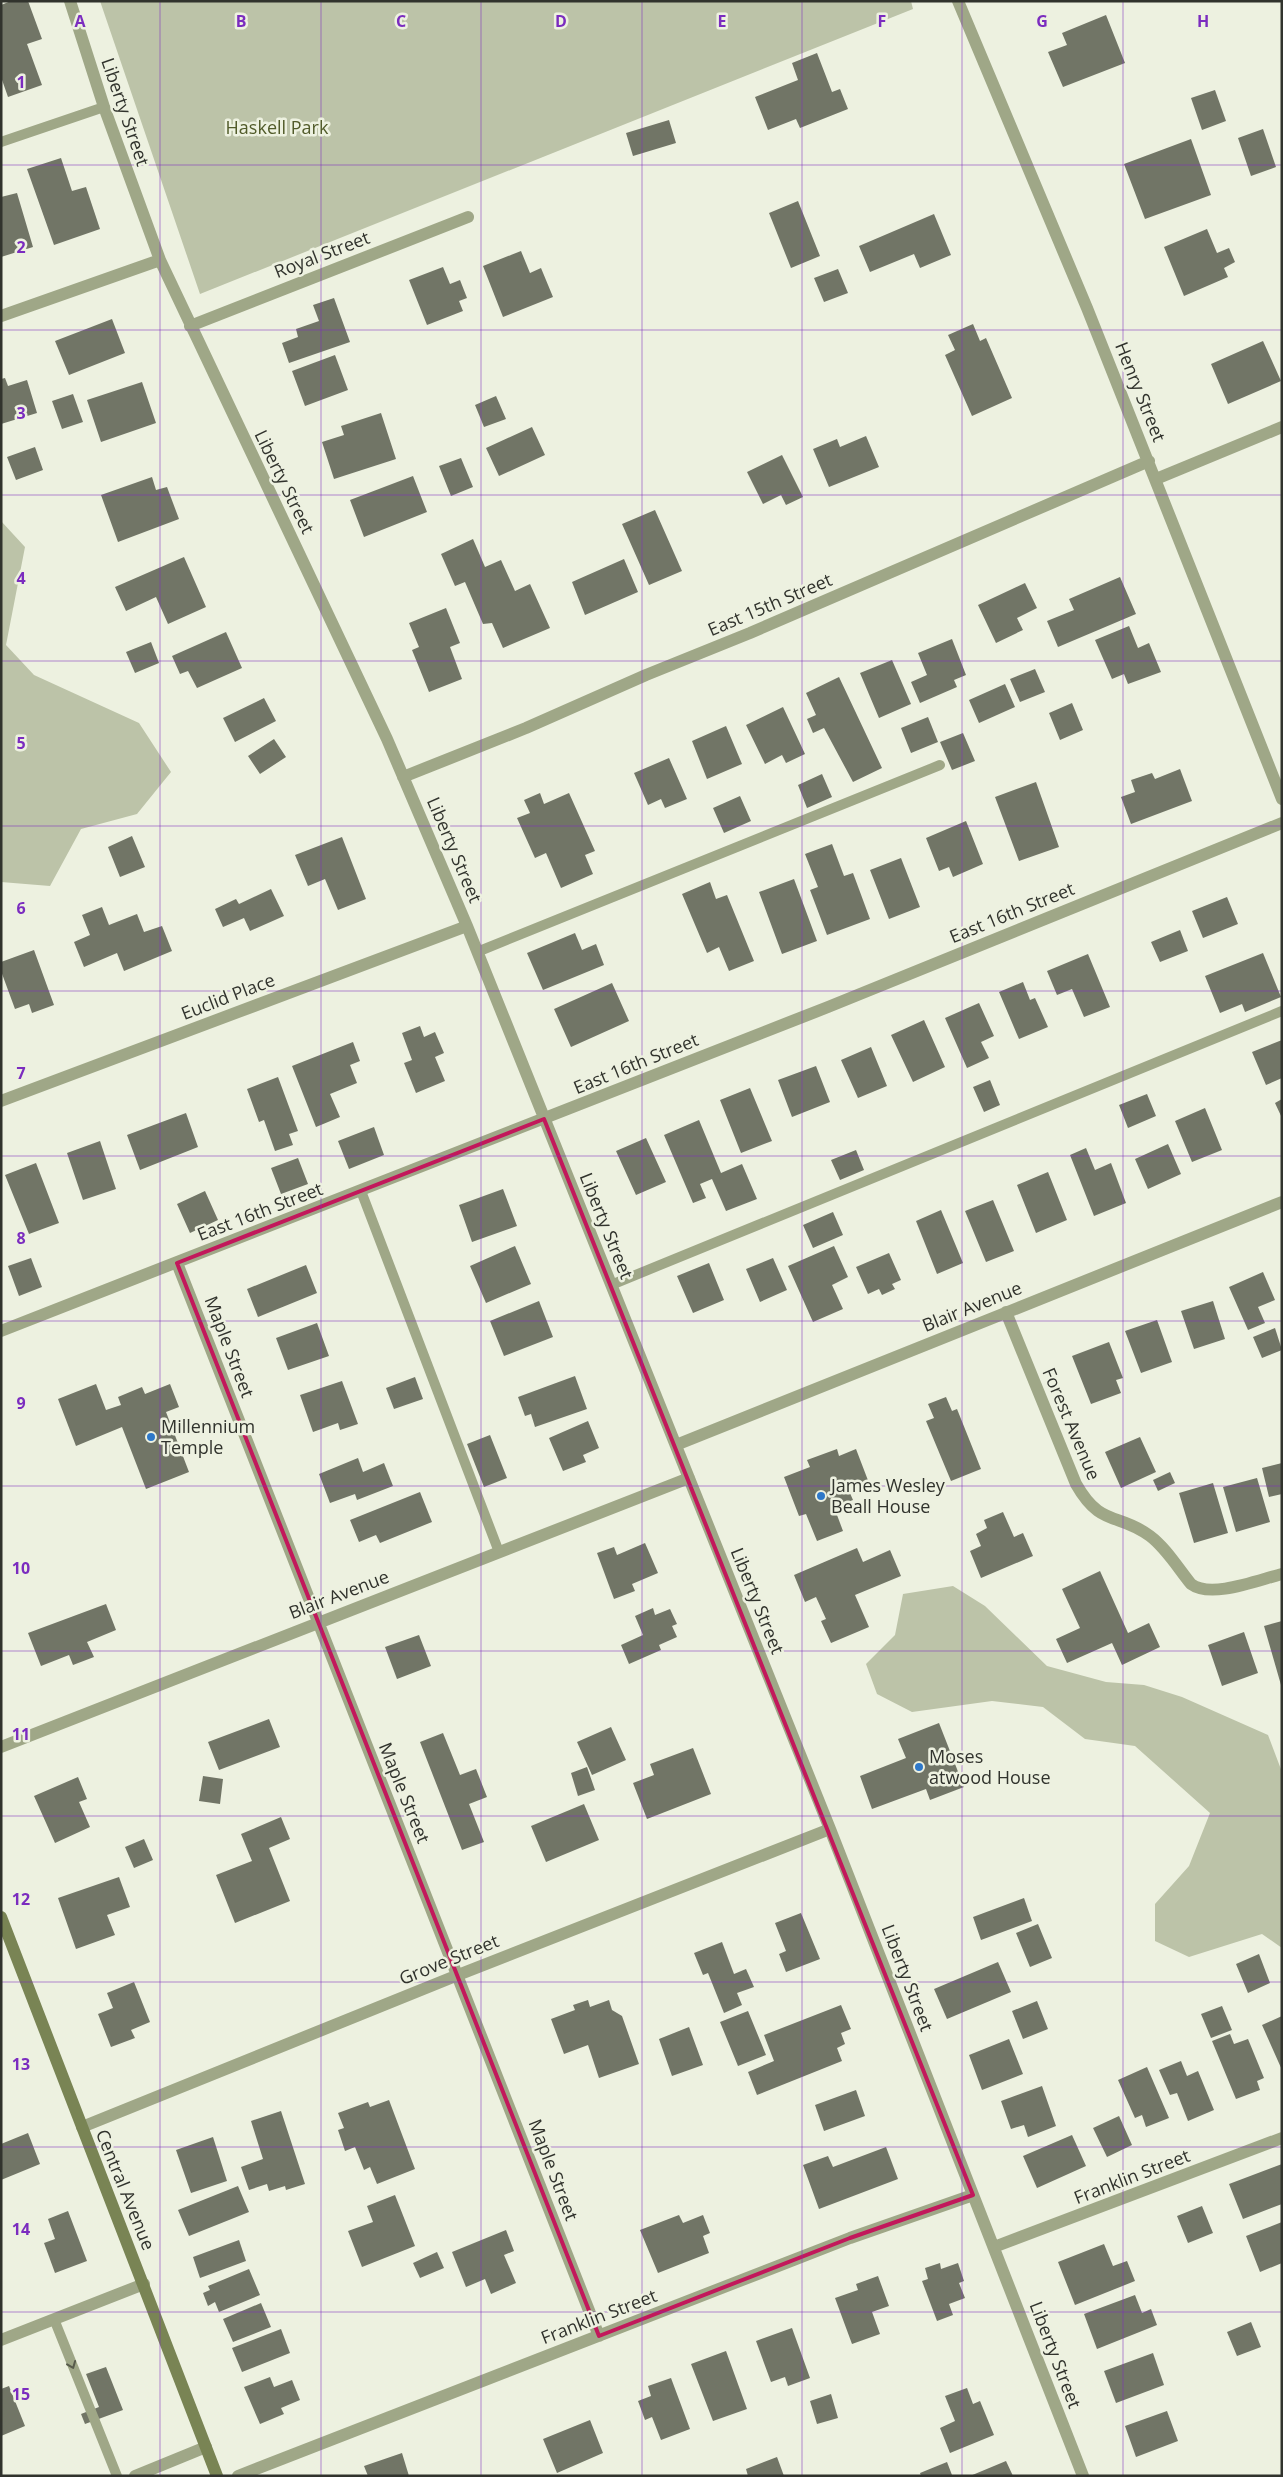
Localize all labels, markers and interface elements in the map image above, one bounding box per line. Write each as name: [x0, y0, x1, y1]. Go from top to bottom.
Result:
text: A: [74, 10, 86, 32]
text: B: [236, 10, 246, 32]
text: C: [396, 10, 406, 32]
text: D: [555, 10, 567, 32]
text: E: [718, 10, 727, 32]
text: F: [878, 10, 886, 32]
text: G: [1036, 10, 1048, 32]
text: H: [1197, 10, 1209, 32]
street label: Liberty Street: [96, 54, 156, 169]
text: 1: [16, 71, 26, 93]
park label: Haskell Park: [226, 115, 329, 139]
street label: Royal Street: [270, 225, 373, 283]
text: 2: [16, 236, 26, 258]
street label: Henry Street: [1110, 338, 1172, 445]
text: 3: [16, 402, 26, 424]
street label: Liberty Street: [249, 426, 320, 538]
text: 4: [16, 567, 26, 589]
street label: East 15th Street: [704, 567, 835, 641]
text: 5: [16, 732, 26, 754]
street label: Liberty Street: [422, 793, 488, 906]
street label: East 16th Street: [946, 876, 1078, 948]
text: 6: [16, 897, 26, 919]
street label: Euclid Place: [177, 967, 278, 1025]
street label: East 16th Street: [570, 1027, 702, 1099]
text: 7: [16, 1062, 26, 1084]
street label: Liberty Street: [575, 1169, 639, 1282]
street label: East 16th Street: [193, 1176, 326, 1246]
text: 8: [16, 1227, 26, 1249]
street label: Blair Avenue: [918, 1275, 1025, 1337]
street label: Maple Street: [200, 1292, 260, 1401]
street label: Forest Avenue: [1037, 1364, 1106, 1483]
text: 9: [16, 1392, 26, 1414]
place label: Millennium Temple: [161, 1414, 255, 1459]
marker: Millennium Temple: [145, 1431, 157, 1443]
place label: James Wesley Beall House: [829, 1473, 946, 1518]
marker: James Wesley Beall House: [815, 1490, 827, 1502]
street label: Liberty Street: [726, 1544, 790, 1657]
text: 10: [12, 1557, 30, 1579]
street label: Blair Avenue: [285, 1564, 392, 1624]
text: 11: [12, 1723, 30, 1745]
street label: Maple Street: [374, 1739, 436, 1847]
place label: Moses atwood House: [929, 1744, 1051, 1789]
marker: Moses atwood House: [913, 1761, 925, 1773]
text: 12: [12, 1888, 30, 1910]
street label: Liberty Street: [877, 1921, 939, 2035]
street label: Grove Street: [395, 1928, 502, 1990]
text: 13: [12, 2053, 30, 2075]
street label: Maple Street: [524, 2115, 584, 2224]
street label: Central Avenue: [91, 2126, 161, 2254]
street label: Franklin Street: [1070, 2143, 1193, 2209]
text: 14: [12, 2218, 30, 2240]
street label: Franklin Street: [537, 2283, 660, 2349]
street label: Liberty Street: [1025, 2298, 1087, 2412]
one-way arrow: [66, 2360, 76, 2368]
text: 15: [12, 2383, 30, 2405]

